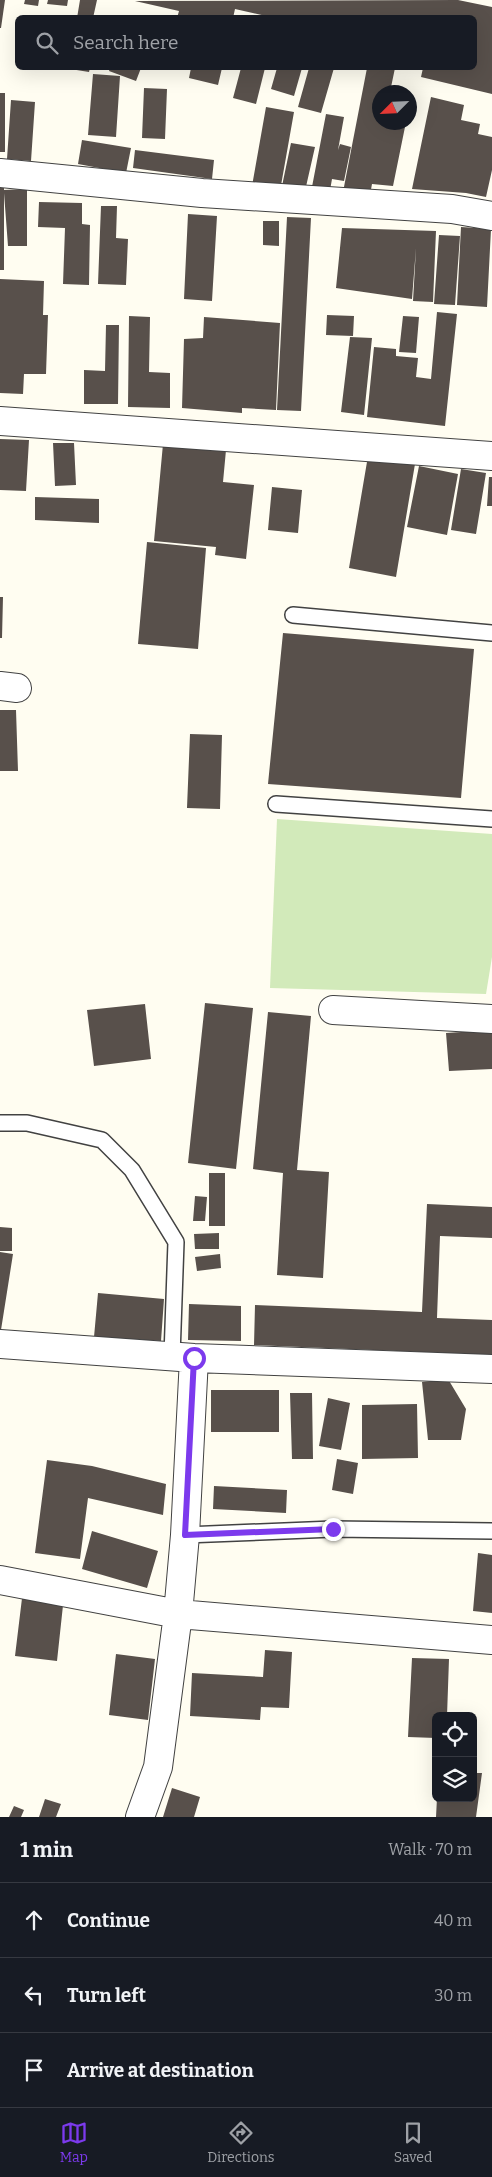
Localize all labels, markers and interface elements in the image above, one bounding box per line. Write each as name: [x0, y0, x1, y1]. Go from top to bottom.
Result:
search box: [15, 15, 477, 70]
icon: search: [33, 29, 61, 57]
text: Search here: [73, 31, 178, 54]
north arrow: [372, 85, 417, 130]
route start: [183, 1347, 206, 1370]
route end: [322, 1518, 345, 1541]
map controls: [432, 1712, 477, 1802]
button: locate: [432, 1712, 477, 1757]
button: layers: [432, 1757, 477, 1802]
text: 1 min: [20, 1837, 73, 1863]
text: Walk · 70 m: [388, 1840, 472, 1859]
icon: ahead: [20, 1906, 48, 1934]
text: Continue: [67, 1909, 150, 1932]
text: 40 m: [434, 1911, 472, 1930]
icon: left: [20, 1981, 48, 2009]
text: Turn left: [67, 1984, 146, 2007]
text: 30 m: [434, 1986, 472, 2005]
icon: arrive: [20, 2056, 48, 2084]
text: Arrive at destination: [67, 2059, 254, 2082]
tab: Map: [60, 2119, 88, 2166]
tab: Directions: [207, 2119, 275, 2166]
tab: Saved: [394, 2119, 432, 2166]

